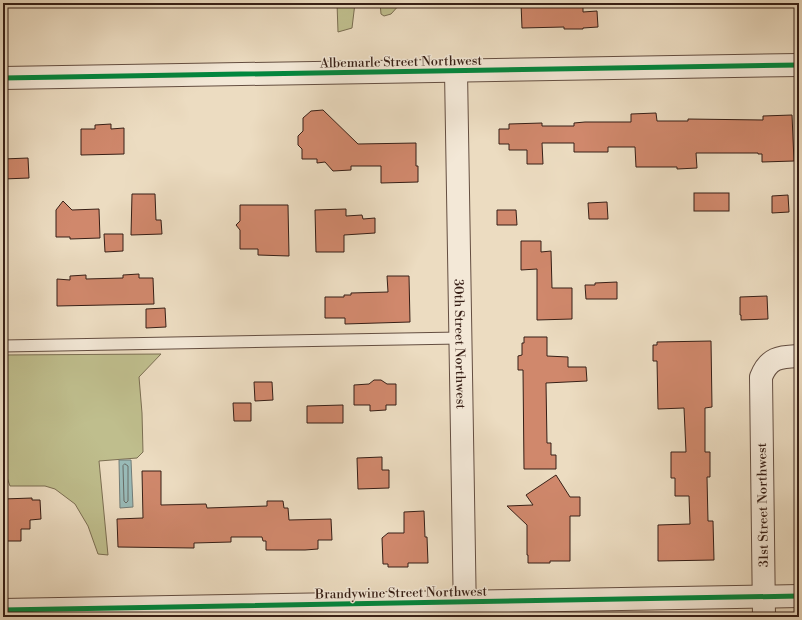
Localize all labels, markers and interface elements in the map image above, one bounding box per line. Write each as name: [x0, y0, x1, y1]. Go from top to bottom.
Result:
street label: Albemarle Street Northwest: [319, 53, 483, 71]
street label: 30th Street Northwest: [450, 279, 469, 410]
street label: 31st Street Northwest: [754, 442, 772, 567]
street label: Brandywine Street Northwest: [314, 583, 488, 603]

